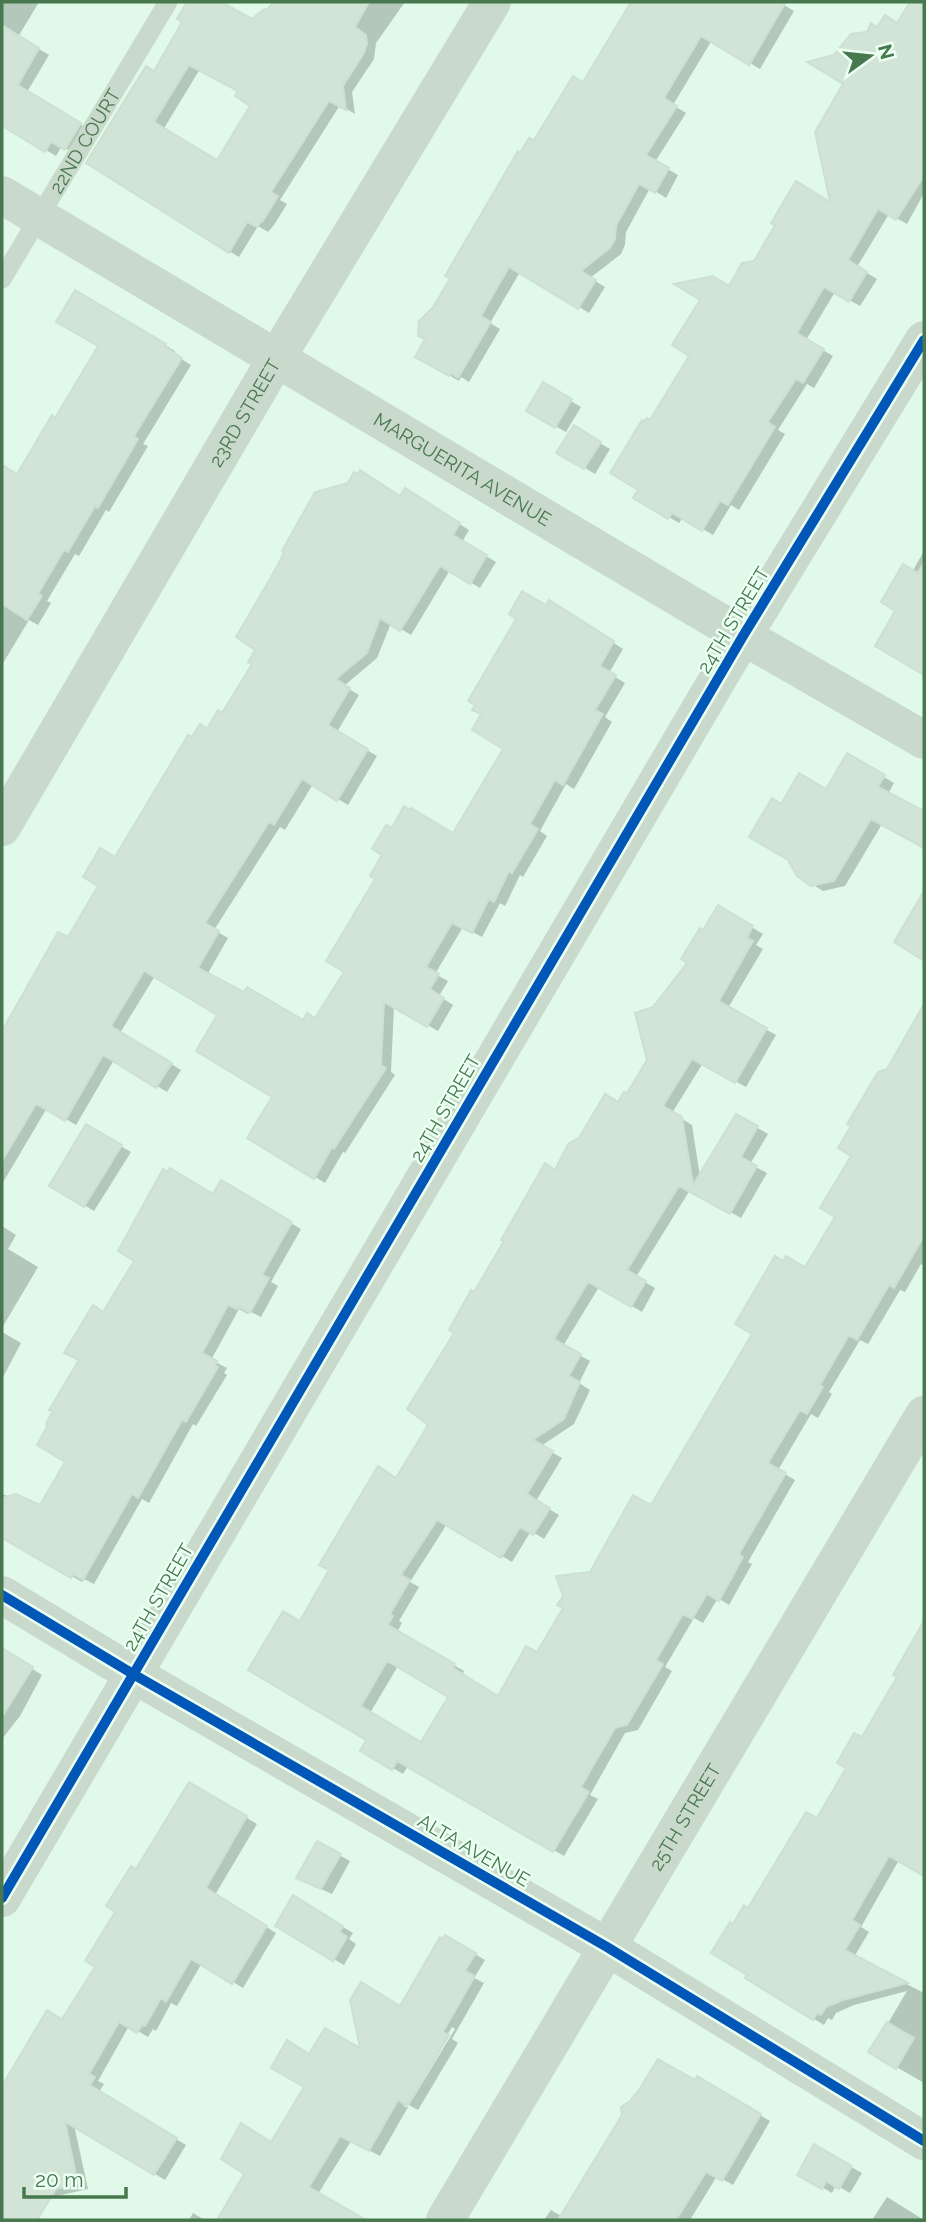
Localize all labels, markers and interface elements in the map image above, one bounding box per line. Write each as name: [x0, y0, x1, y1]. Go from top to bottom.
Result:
north arrow: [835, 21, 905, 91]
text: N: [874, 42, 899, 61]
street label: 22ND COURT: [45, 84, 125, 197]
street label: 23RD STREET: [204, 355, 285, 471]
street label: MARGUERITA AVENUE: [370, 408, 555, 530]
street label: 24TH STREET: [693, 563, 774, 677]
street label: 24TH STREET: [405, 1050, 485, 1165]
street label: 24TH STREET: [118, 1539, 198, 1654]
street label: 25TH STREET: [645, 1759, 725, 1874]
street label: ALTA AVENUE: [414, 1809, 534, 1891]
scale bar: [24, 2156, 126, 2200]
text: 20 m: [35, 2167, 83, 2192]

